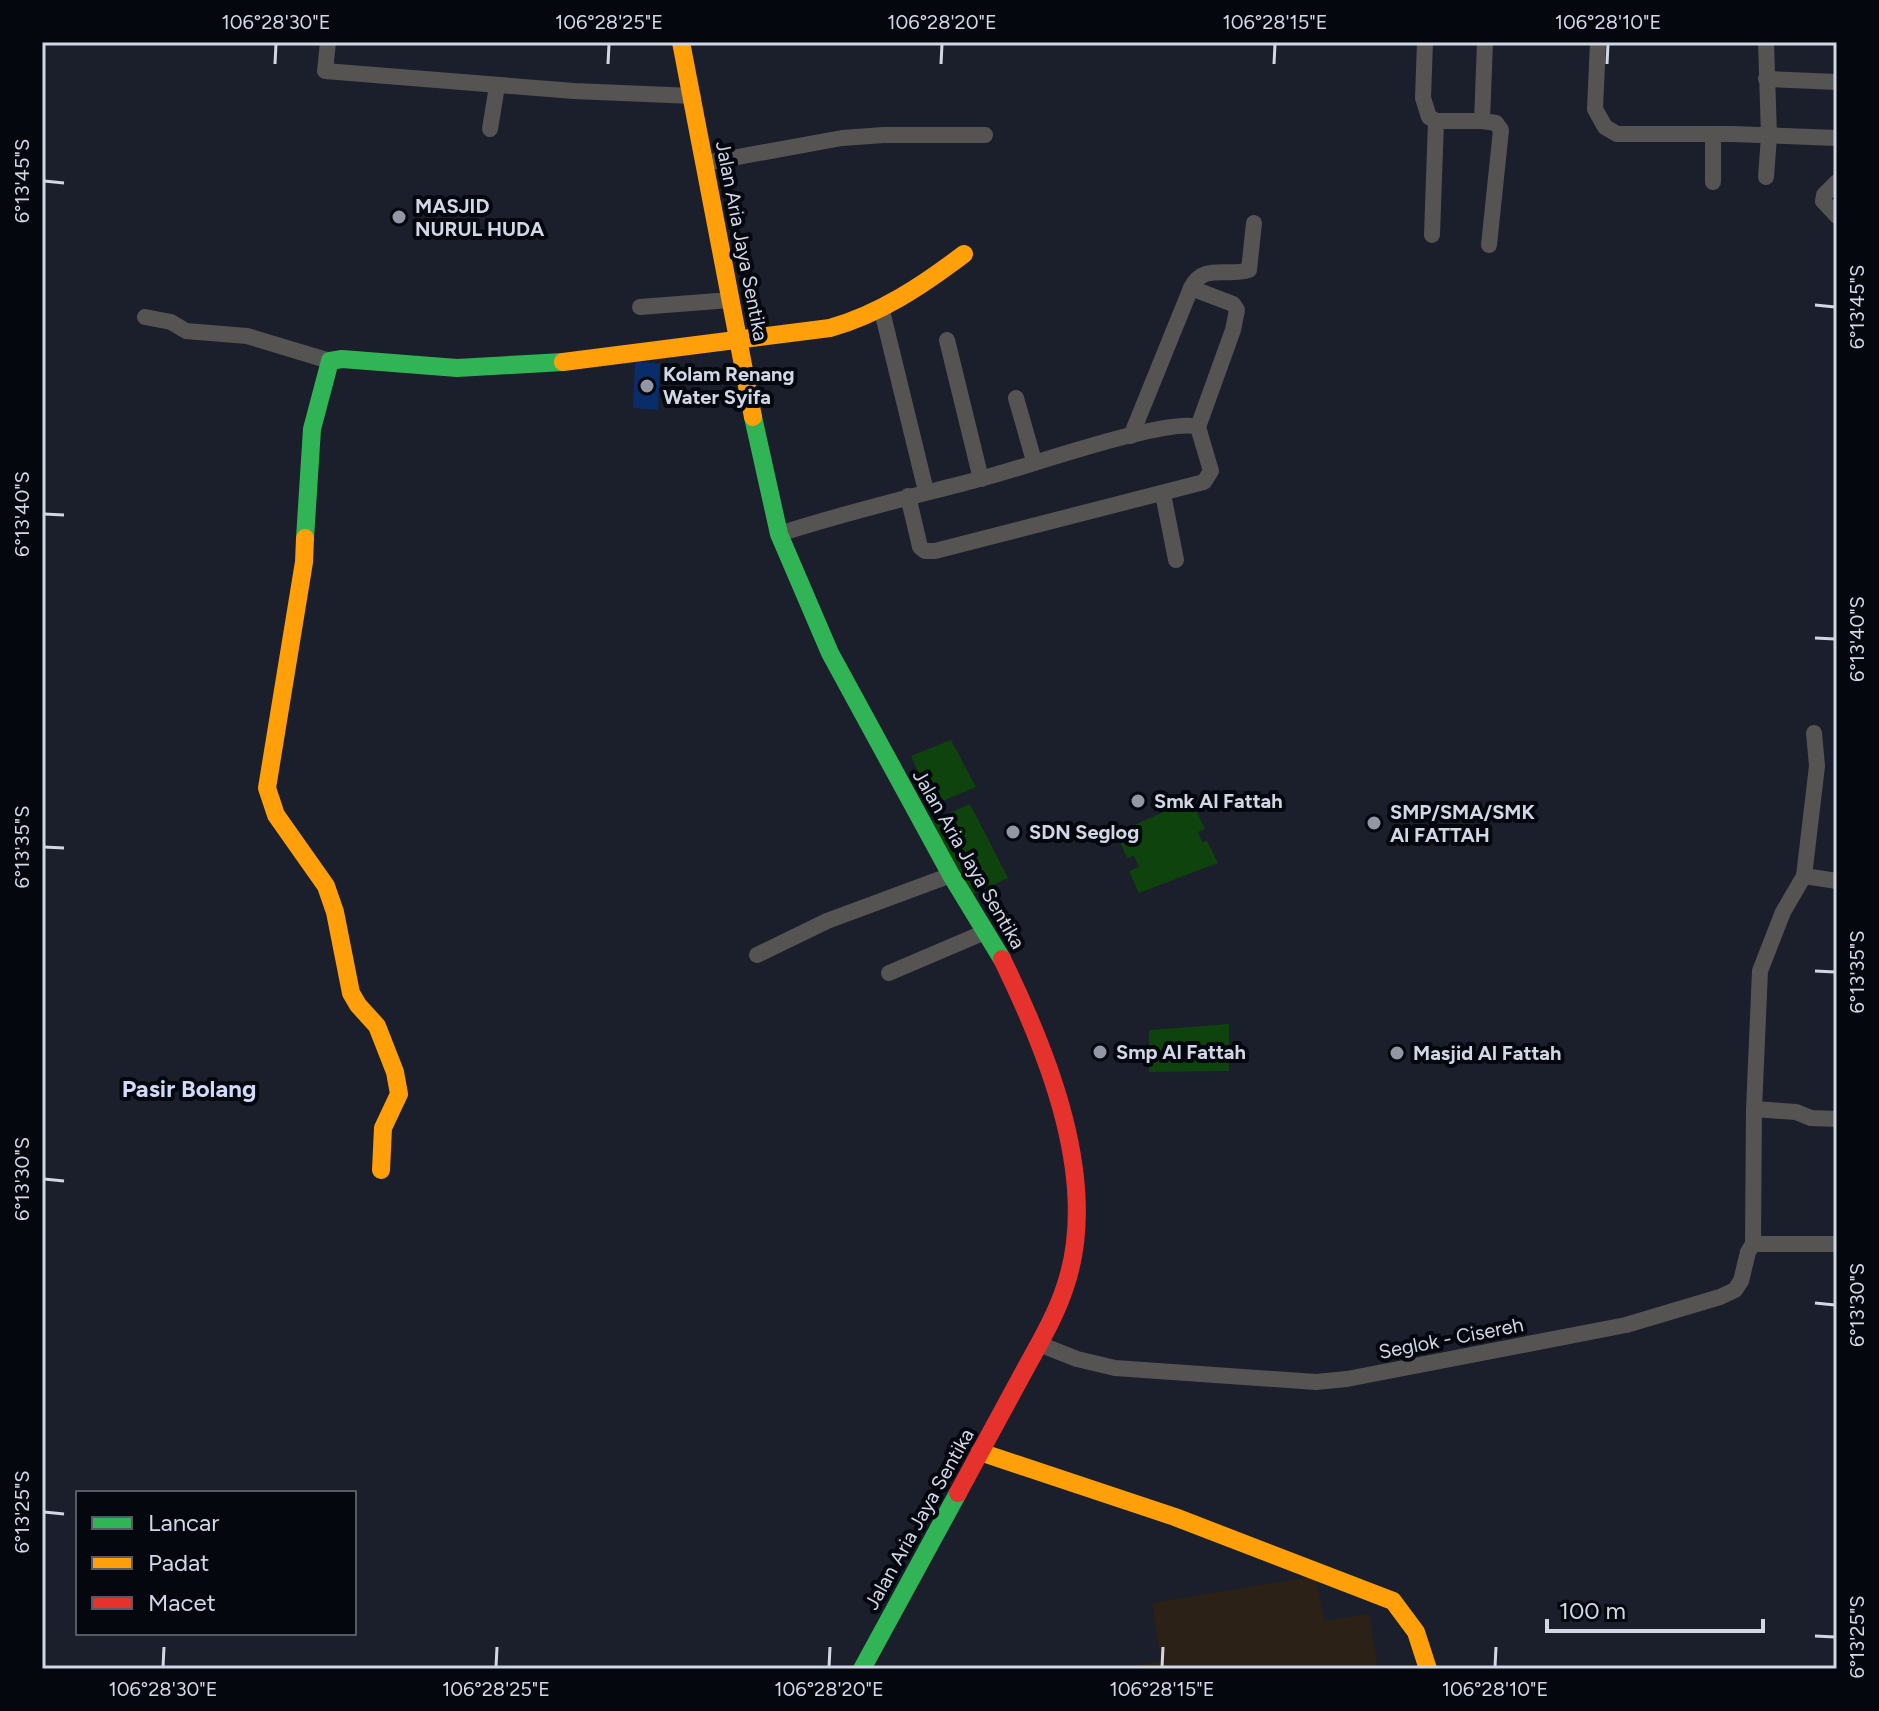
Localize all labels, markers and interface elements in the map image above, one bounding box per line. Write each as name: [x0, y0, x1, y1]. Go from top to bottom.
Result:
text: 106°28'30"E: [221, 10, 331, 34]
text: 106°28'25"E: [555, 10, 663, 34]
text: 106°28'20"E: [887, 10, 997, 34]
text: 106°28'15"E: [1222, 10, 1328, 34]
text: 106°28'10"E: [1555, 10, 1661, 34]
text: 6°13'45"S: [10, 139, 34, 223]
street label: Jalan Aria Jaya Sentika: [711, 139, 773, 343]
place label: MASJID NURUL HUDA: [415, 194, 545, 241]
marker: MASJID NURUL HUDA: [390, 208, 408, 226]
text: 6°13'45"S: [1845, 265, 1869, 349]
place label: Kolam Renang Water Syifa: [663, 362, 795, 409]
marker: Kolam Renang Water Syifa: [638, 377, 656, 395]
text: 6°13'40"S: [10, 471, 34, 557]
text: 6°13'40"S: [1845, 596, 1869, 682]
street label: Jalan Aria Jaya Sentika: [908, 765, 1030, 953]
place label: Smk Al Fattah: [1154, 789, 1283, 813]
marker: Smk Al Fattah: [1129, 792, 1147, 810]
place label: SMP/SMA/SMK Al FATTAH: [1390, 800, 1535, 847]
text: 6°13'35"S: [10, 806, 34, 888]
marker: SMP/SMA/SMK Al FATTAH: [1365, 814, 1383, 832]
place label: SDN Seglog: [1029, 820, 1139, 844]
marker: SDN Seglog: [1004, 823, 1022, 841]
text: 6°13'35"S: [1845, 931, 1869, 1013]
place label: Smp Al Fattah: [1116, 1040, 1246, 1064]
place label: Masjid Al Fattah: [1413, 1041, 1561, 1065]
marker: Smp Al Fattah: [1091, 1043, 1109, 1061]
marker: Masjid Al Fattah: [1388, 1044, 1406, 1062]
district label: Pasir Bolang: [122, 1074, 256, 1103]
text: 6°13'30"S: [10, 1137, 34, 1221]
text: 6°13'30"S: [1845, 1263, 1869, 1347]
street label: Seglok - Cisereh: [1377, 1312, 1525, 1364]
street label: Jalan Aria Jaya Sentika: [859, 1424, 979, 1614]
text: 6°13'25"S: [10, 1470, 34, 1554]
legend: [76, 1491, 356, 1635]
text: Lancar: [148, 1508, 219, 1537]
text: Padat: [148, 1548, 209, 1577]
scale bar: [1547, 1583, 1763, 1633]
text: Macet: [148, 1588, 216, 1617]
text: 6°13'25"S: [1845, 1595, 1869, 1679]
text: 100 m: [1559, 1596, 1626, 1625]
text: 106°28'30"E: [108, 1677, 218, 1701]
text: 106°28'25"E: [442, 1677, 550, 1701]
text: 106°28'20"E: [774, 1677, 884, 1701]
text: 106°28'15"E: [1109, 1677, 1215, 1701]
text: 106°28'10"E: [1442, 1677, 1548, 1701]

